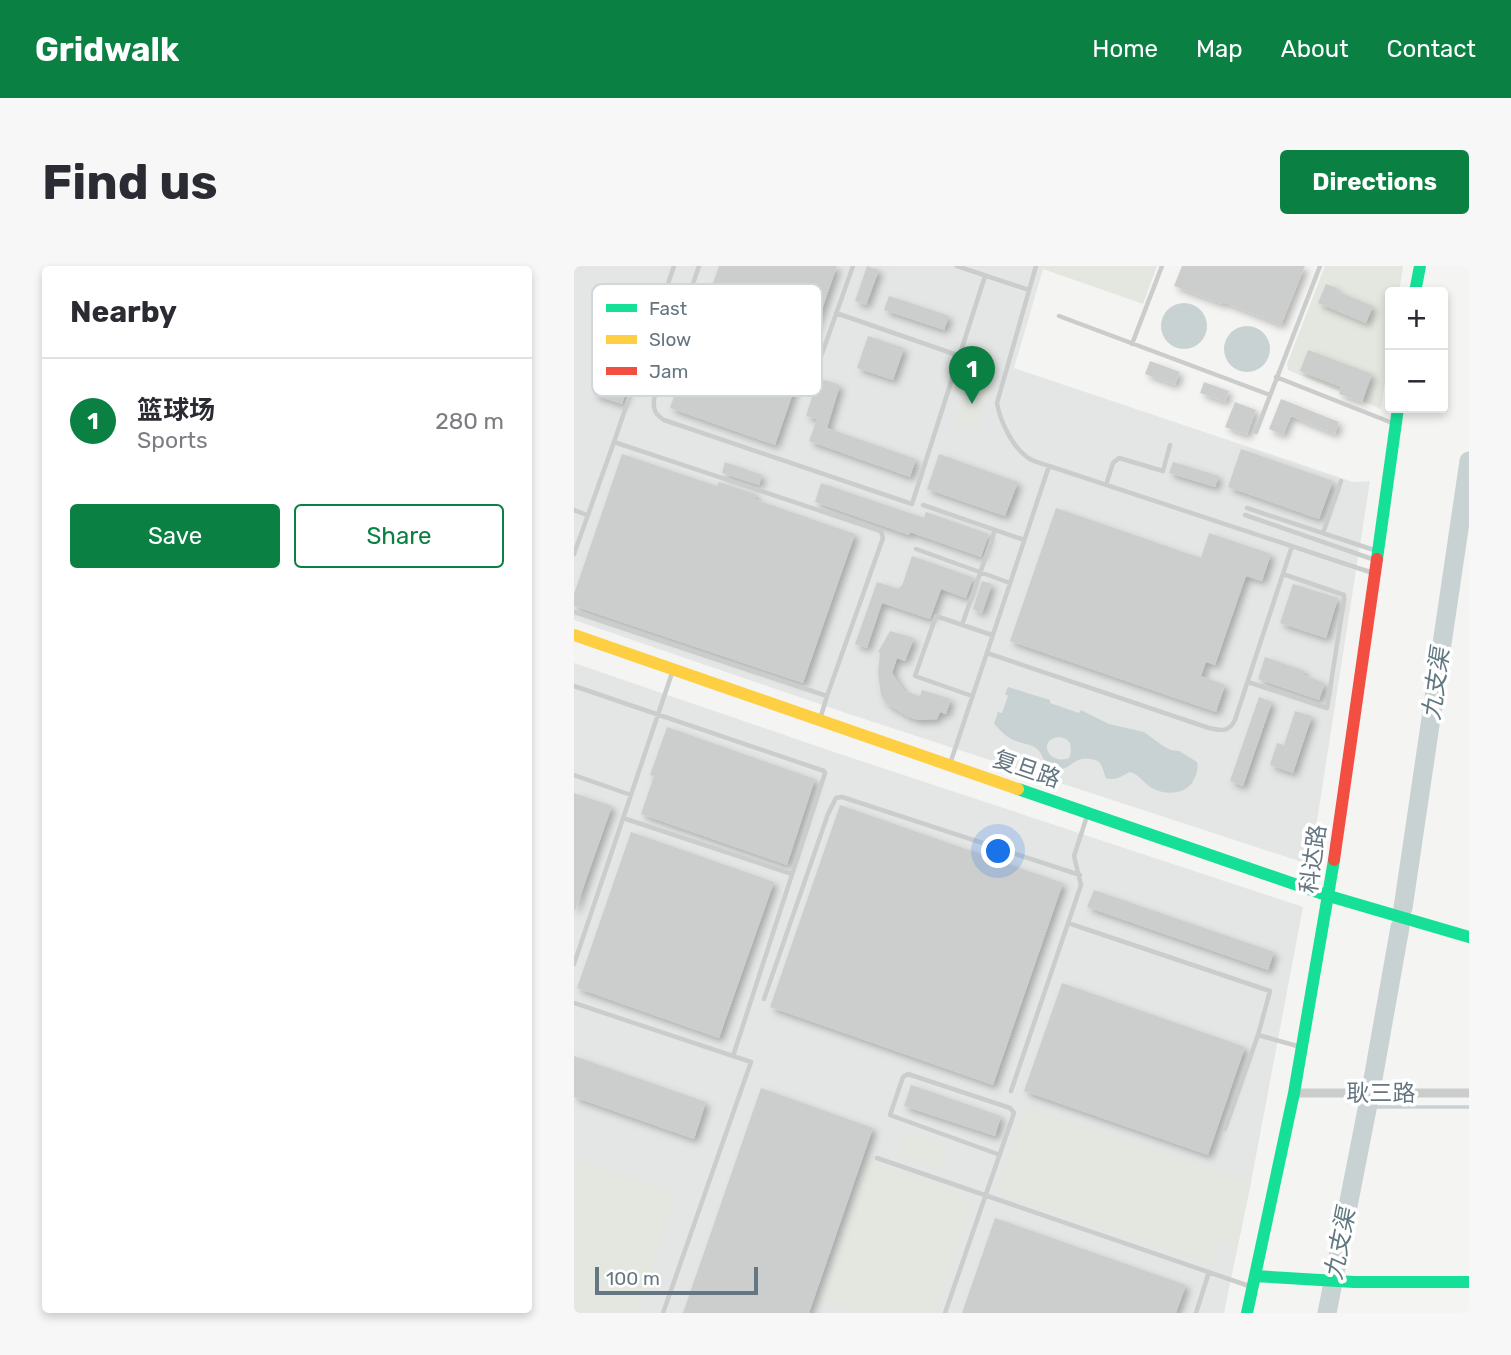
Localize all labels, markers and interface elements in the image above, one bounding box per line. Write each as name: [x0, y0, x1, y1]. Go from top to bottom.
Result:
text: Gridwalk: [35, 30, 179, 69]
text: Home: [1092, 35, 1158, 63]
text: Map: [1196, 35, 1243, 63]
text: About: [1281, 35, 1349, 63]
text: Contact: [1387, 35, 1476, 63]
button: Directions: [1280, 150, 1469, 214]
text: Find us: [42, 153, 218, 211]
legend: [592, 284, 822, 396]
map controls: [1385, 287, 1448, 413]
button: +: [1385, 287, 1448, 350]
text: Nearby: [70, 294, 177, 330]
text: Fast: [649, 297, 688, 320]
text: Slow: [649, 328, 691, 351]
pin: 1: [949, 346, 995, 404]
button: −: [1385, 350, 1448, 413]
text: Jam: [649, 360, 688, 383]
text: 篮球场: [137, 395, 215, 426]
text: 1: [87, 407, 99, 435]
text: 280 m: [435, 407, 504, 435]
text: Sports: [137, 426, 208, 454]
button: Save: [70, 504, 280, 568]
button: Share: [294, 504, 504, 568]
water label: 九支渠: [1417, 643, 1455, 722]
street label: 复旦路: [990, 745, 1064, 793]
street label: 科达路: [1294, 823, 1332, 895]
your location: [981, 834, 1015, 868]
street label: 耿三路: [1347, 1079, 1416, 1107]
water label: 九支渠: [1319, 1203, 1361, 1282]
scale bar: [595, 1264, 758, 1296]
text: 100 m: [606, 1267, 660, 1290]

